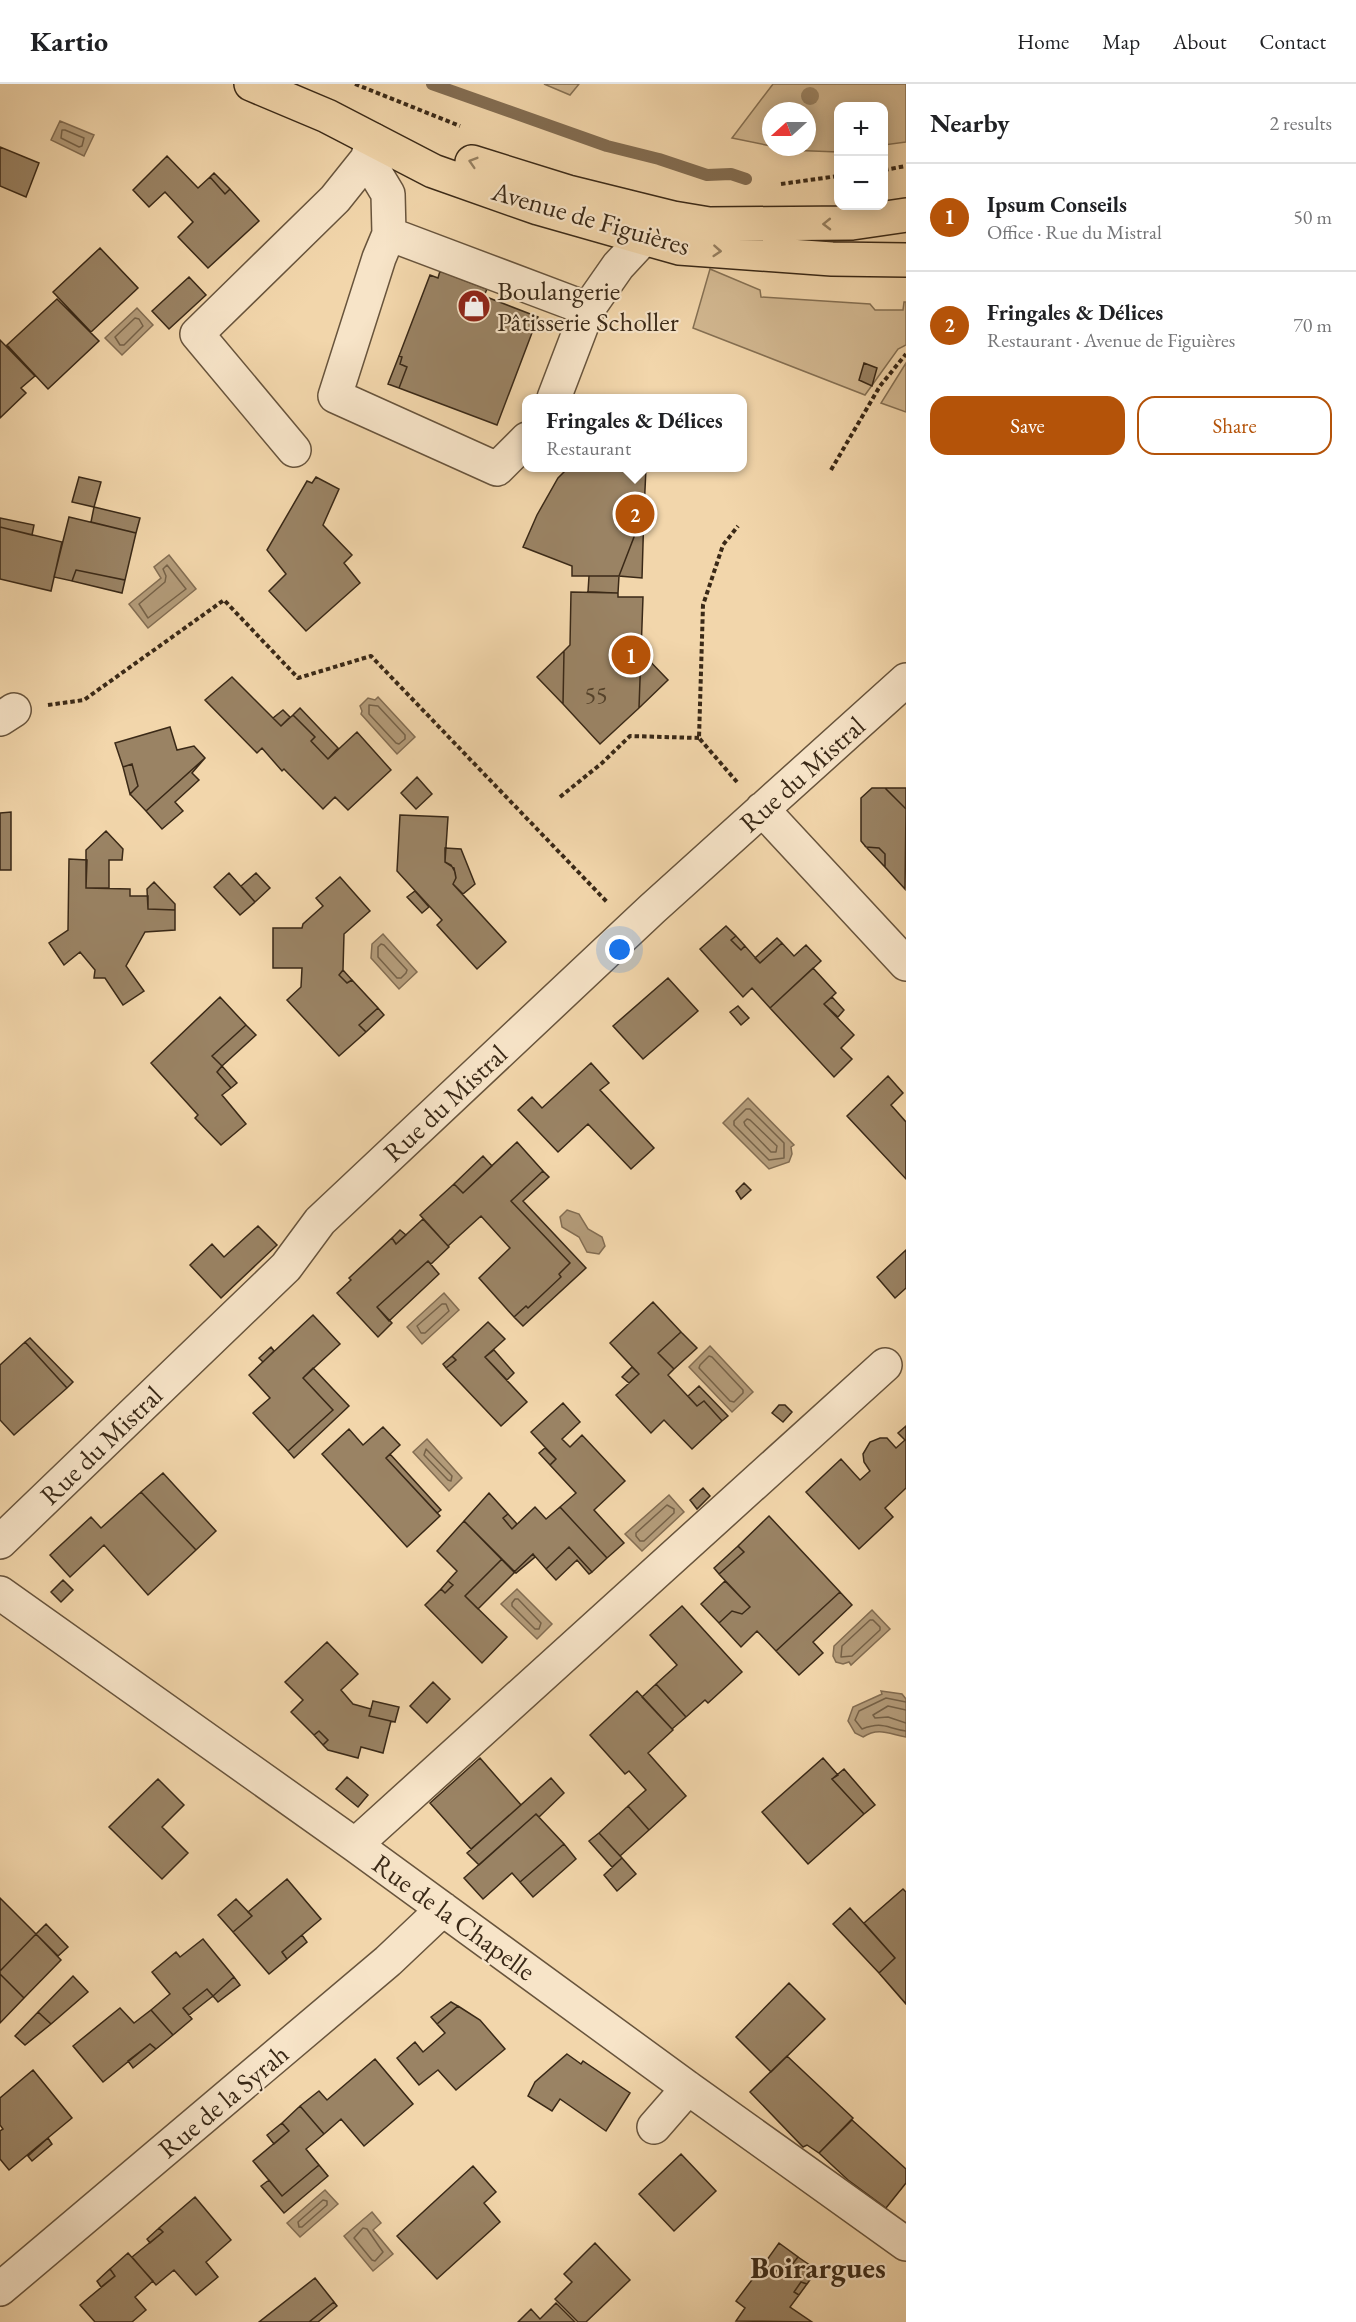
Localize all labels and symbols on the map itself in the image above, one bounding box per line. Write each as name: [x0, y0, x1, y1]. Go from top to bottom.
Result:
north arrow: [762, 102, 816, 156]
one-way arrow: [468, 157, 478, 169]
street label: Avenue de Figuières: [487, 173, 694, 263]
one-way arrow: [823, 218, 832, 230]
one-way arrow: [713, 244, 722, 257]
place label: Boulangerie Pâtisserie Scholler: [497, 273, 679, 339]
shop icon: Boulangerie Pâtisserie Scholler: [456, 288, 492, 324]
pin: 2: [616, 492, 654, 536]
pin: 1: [612, 632, 650, 678]
house number: 55: [584, 679, 608, 710]
street label: Rue du Mistral: [732, 708, 872, 840]
your location: [605, 935, 634, 964]
street label: Rue du Mistral: [376, 1037, 514, 1169]
street label: Rue du Mistral: [32, 1378, 170, 1512]
street label: Rue de la Chapelle: [365, 1846, 543, 1988]
street label: Rue de la Syrah: [151, 2036, 296, 2166]
district label: Boirargues: [750, 2248, 886, 2287]

